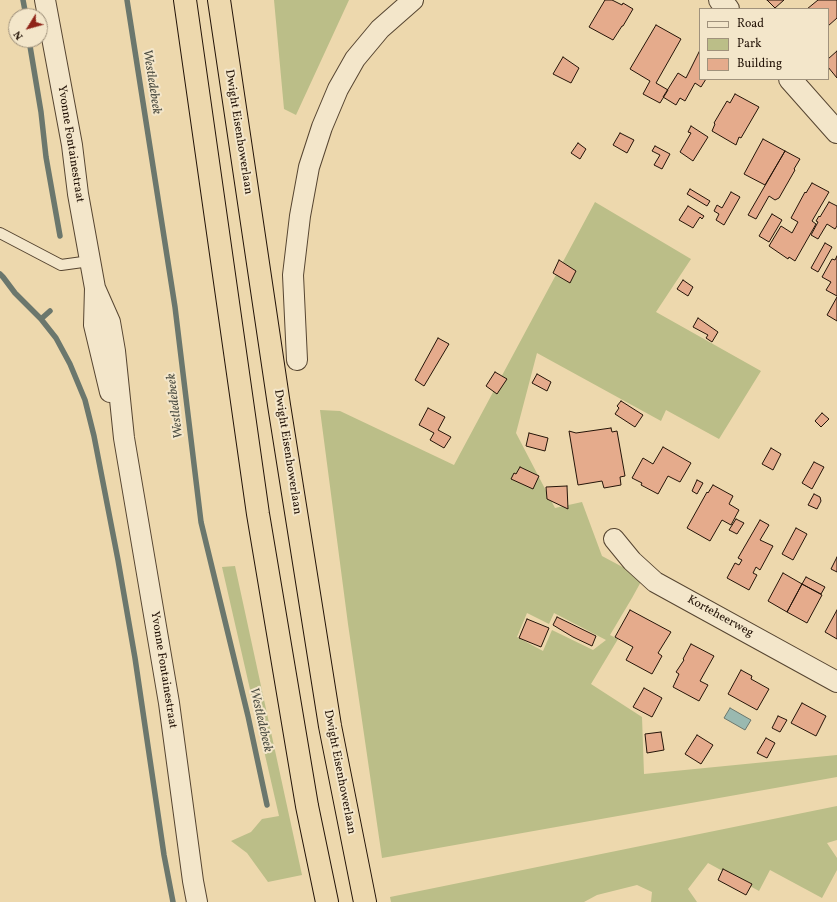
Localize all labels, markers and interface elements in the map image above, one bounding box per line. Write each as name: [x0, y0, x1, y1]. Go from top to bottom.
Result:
north arrow: [8, 8, 48, 48]
legend: [699, 8, 829, 80]
text: Road: [737, 16, 764, 32]
text: N: [10, 27, 27, 43]
text: Park: [737, 36, 762, 52]
water label: Westledebeek: [138, 48, 164, 116]
text: Building: [737, 56, 782, 72]
street label: Dwight Eisenhowerlaan: [221, 68, 255, 196]
street label: Yvonne Fontainestraat: [54, 84, 86, 204]
water label: Westledebeek: [164, 372, 188, 440]
street label: Dwight Eisenhowerlaan: [270, 388, 304, 516]
street label: Korteheerweg: [684, 593, 756, 641]
street label: Yvonne Fontainestraat: [147, 610, 179, 730]
water label: Westledebeek: [245, 686, 275, 754]
street label: Dwight Eisenhowerlaan: [320, 709, 358, 835]

